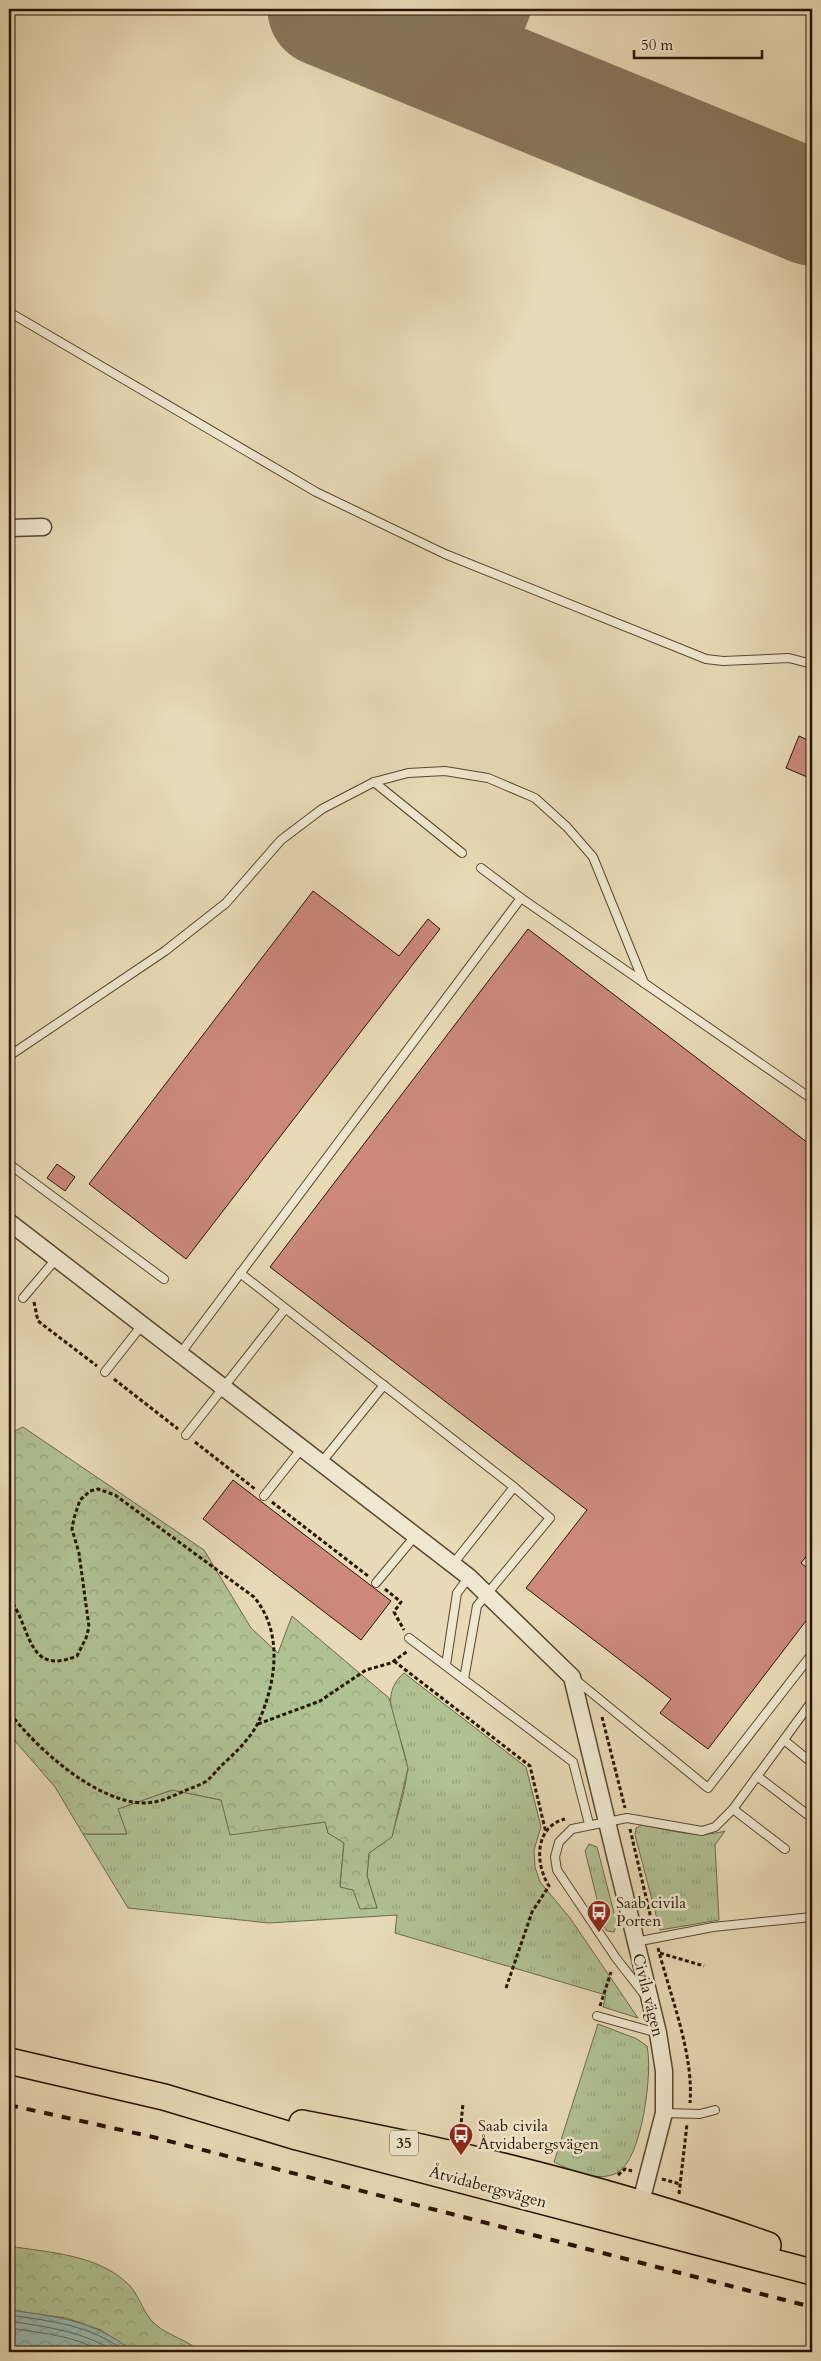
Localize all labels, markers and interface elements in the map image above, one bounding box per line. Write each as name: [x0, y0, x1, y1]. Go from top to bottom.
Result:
scale bar: [634, 28, 761, 60]
text: 50 m: [641, 35, 673, 55]
place label: Saab civila Porten: [616, 1892, 686, 1932]
bus stop icon: Saab civila Porten: [586, 1899, 612, 1933]
street label: Civila vägen: [627, 1951, 669, 2039]
place label: Saab civila Åtvidabergsvägen: [478, 2115, 599, 2155]
bus stop icon: Saab civila Åtvidabergsvägen: [448, 2122, 474, 2156]
road number: 35: [390, 2130, 418, 2156]
street label: Åtvidabergsvägen: [427, 2161, 549, 2213]

